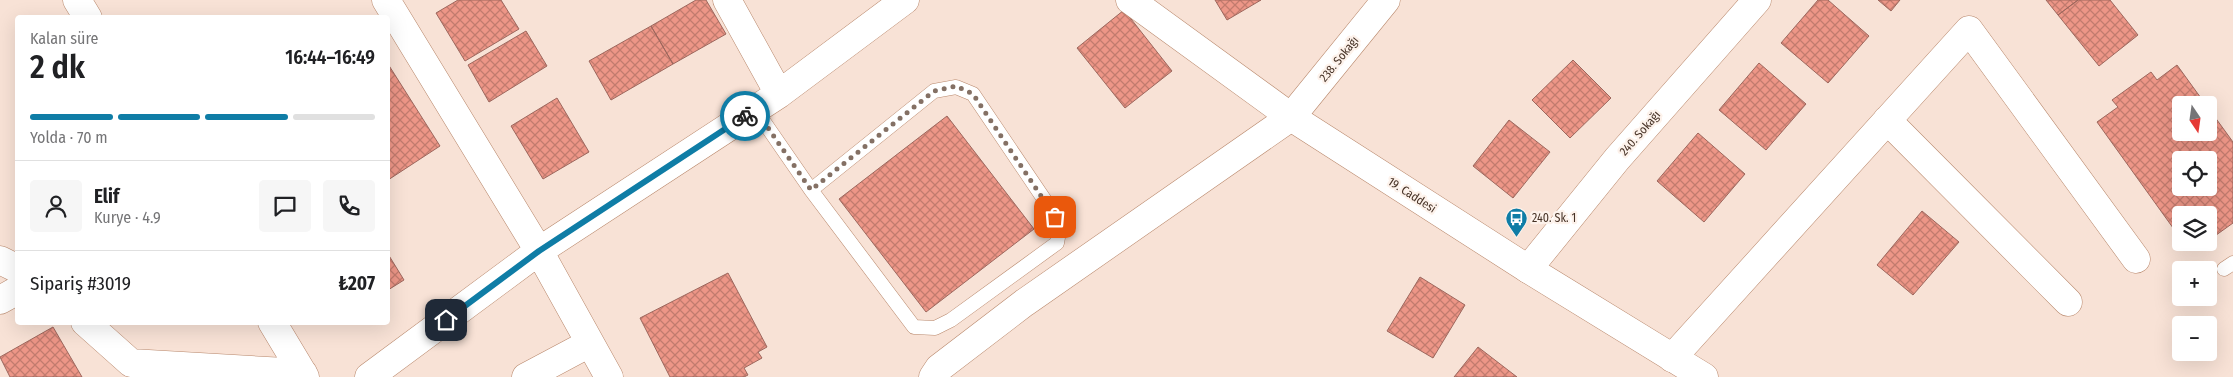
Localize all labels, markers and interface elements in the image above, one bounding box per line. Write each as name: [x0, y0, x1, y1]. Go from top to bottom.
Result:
text: Kalan süre: [30, 29, 98, 48]
street label: 238. Sokağı: [1317, 34, 1361, 84]
text: 16:44–16:49: [285, 46, 375, 69]
text: 2 dk: [30, 48, 85, 86]
courier: [720, 91, 770, 141]
north arrow: [2172, 96, 2218, 141]
map controls: [2172, 96, 2217, 361]
icon: bike: [731, 102, 759, 130]
street label: 240. Sokağı: [1617, 108, 1663, 158]
text: Yolda · 70 m: [30, 128, 108, 147]
button: locate: [2172, 151, 2217, 196]
street label: 19. Caddesi: [1385, 174, 1439, 216]
button: person: [30, 180, 82, 232]
button: chat: [259, 180, 311, 232]
button: phone: [323, 180, 375, 232]
text: Elif: [94, 185, 119, 208]
pin: [1034, 196, 1076, 238]
icon: bag: [1041, 203, 1069, 231]
bus stop icon: 240. Sk. 1: [1504, 206, 1528, 237]
button: layers: [2172, 206, 2217, 251]
text: Kurye · 4.9: [94, 208, 161, 227]
place label: 240. Sk. 1: [1532, 211, 1576, 225]
button: +: [2172, 261, 2217, 306]
text: Sipariş #3019: [30, 272, 131, 295]
text: ₺207: [338, 272, 375, 295]
pin: [425, 299, 467, 341]
icon: home: [432, 306, 460, 334]
button: −: [2172, 316, 2217, 361]

